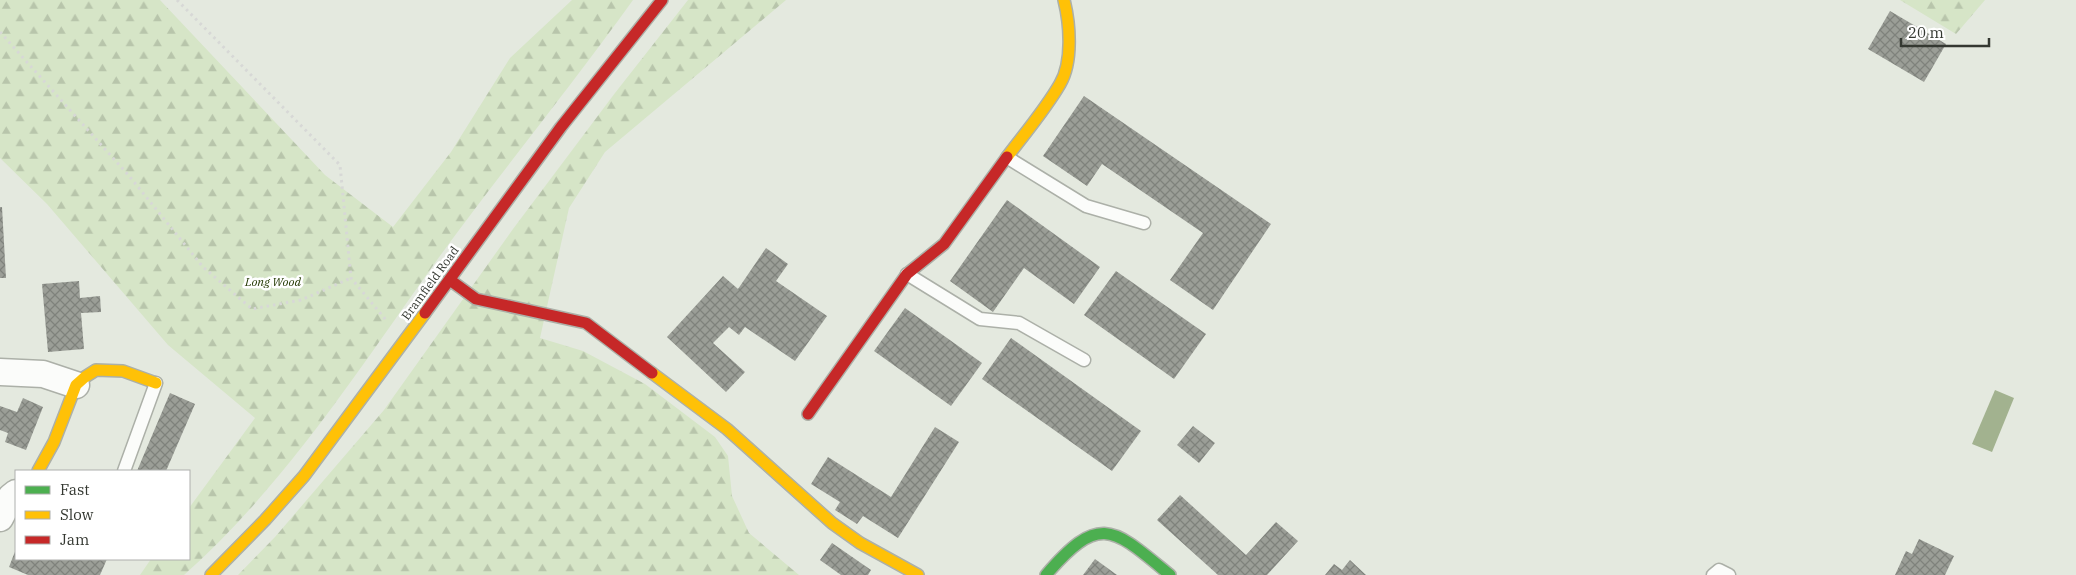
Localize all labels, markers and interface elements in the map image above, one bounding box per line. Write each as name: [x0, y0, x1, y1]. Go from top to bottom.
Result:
scale bar: [1901, 15, 1988, 47]
text: 20 m: [1908, 23, 1944, 42]
street label: Bramfield Road: [398, 243, 462, 323]
park label: Long Wood: [244, 274, 302, 289]
legend: [15, 470, 190, 560]
text: Fast: [60, 480, 90, 499]
text: Slow: [60, 505, 94, 524]
text: Jam: [60, 530, 89, 549]

